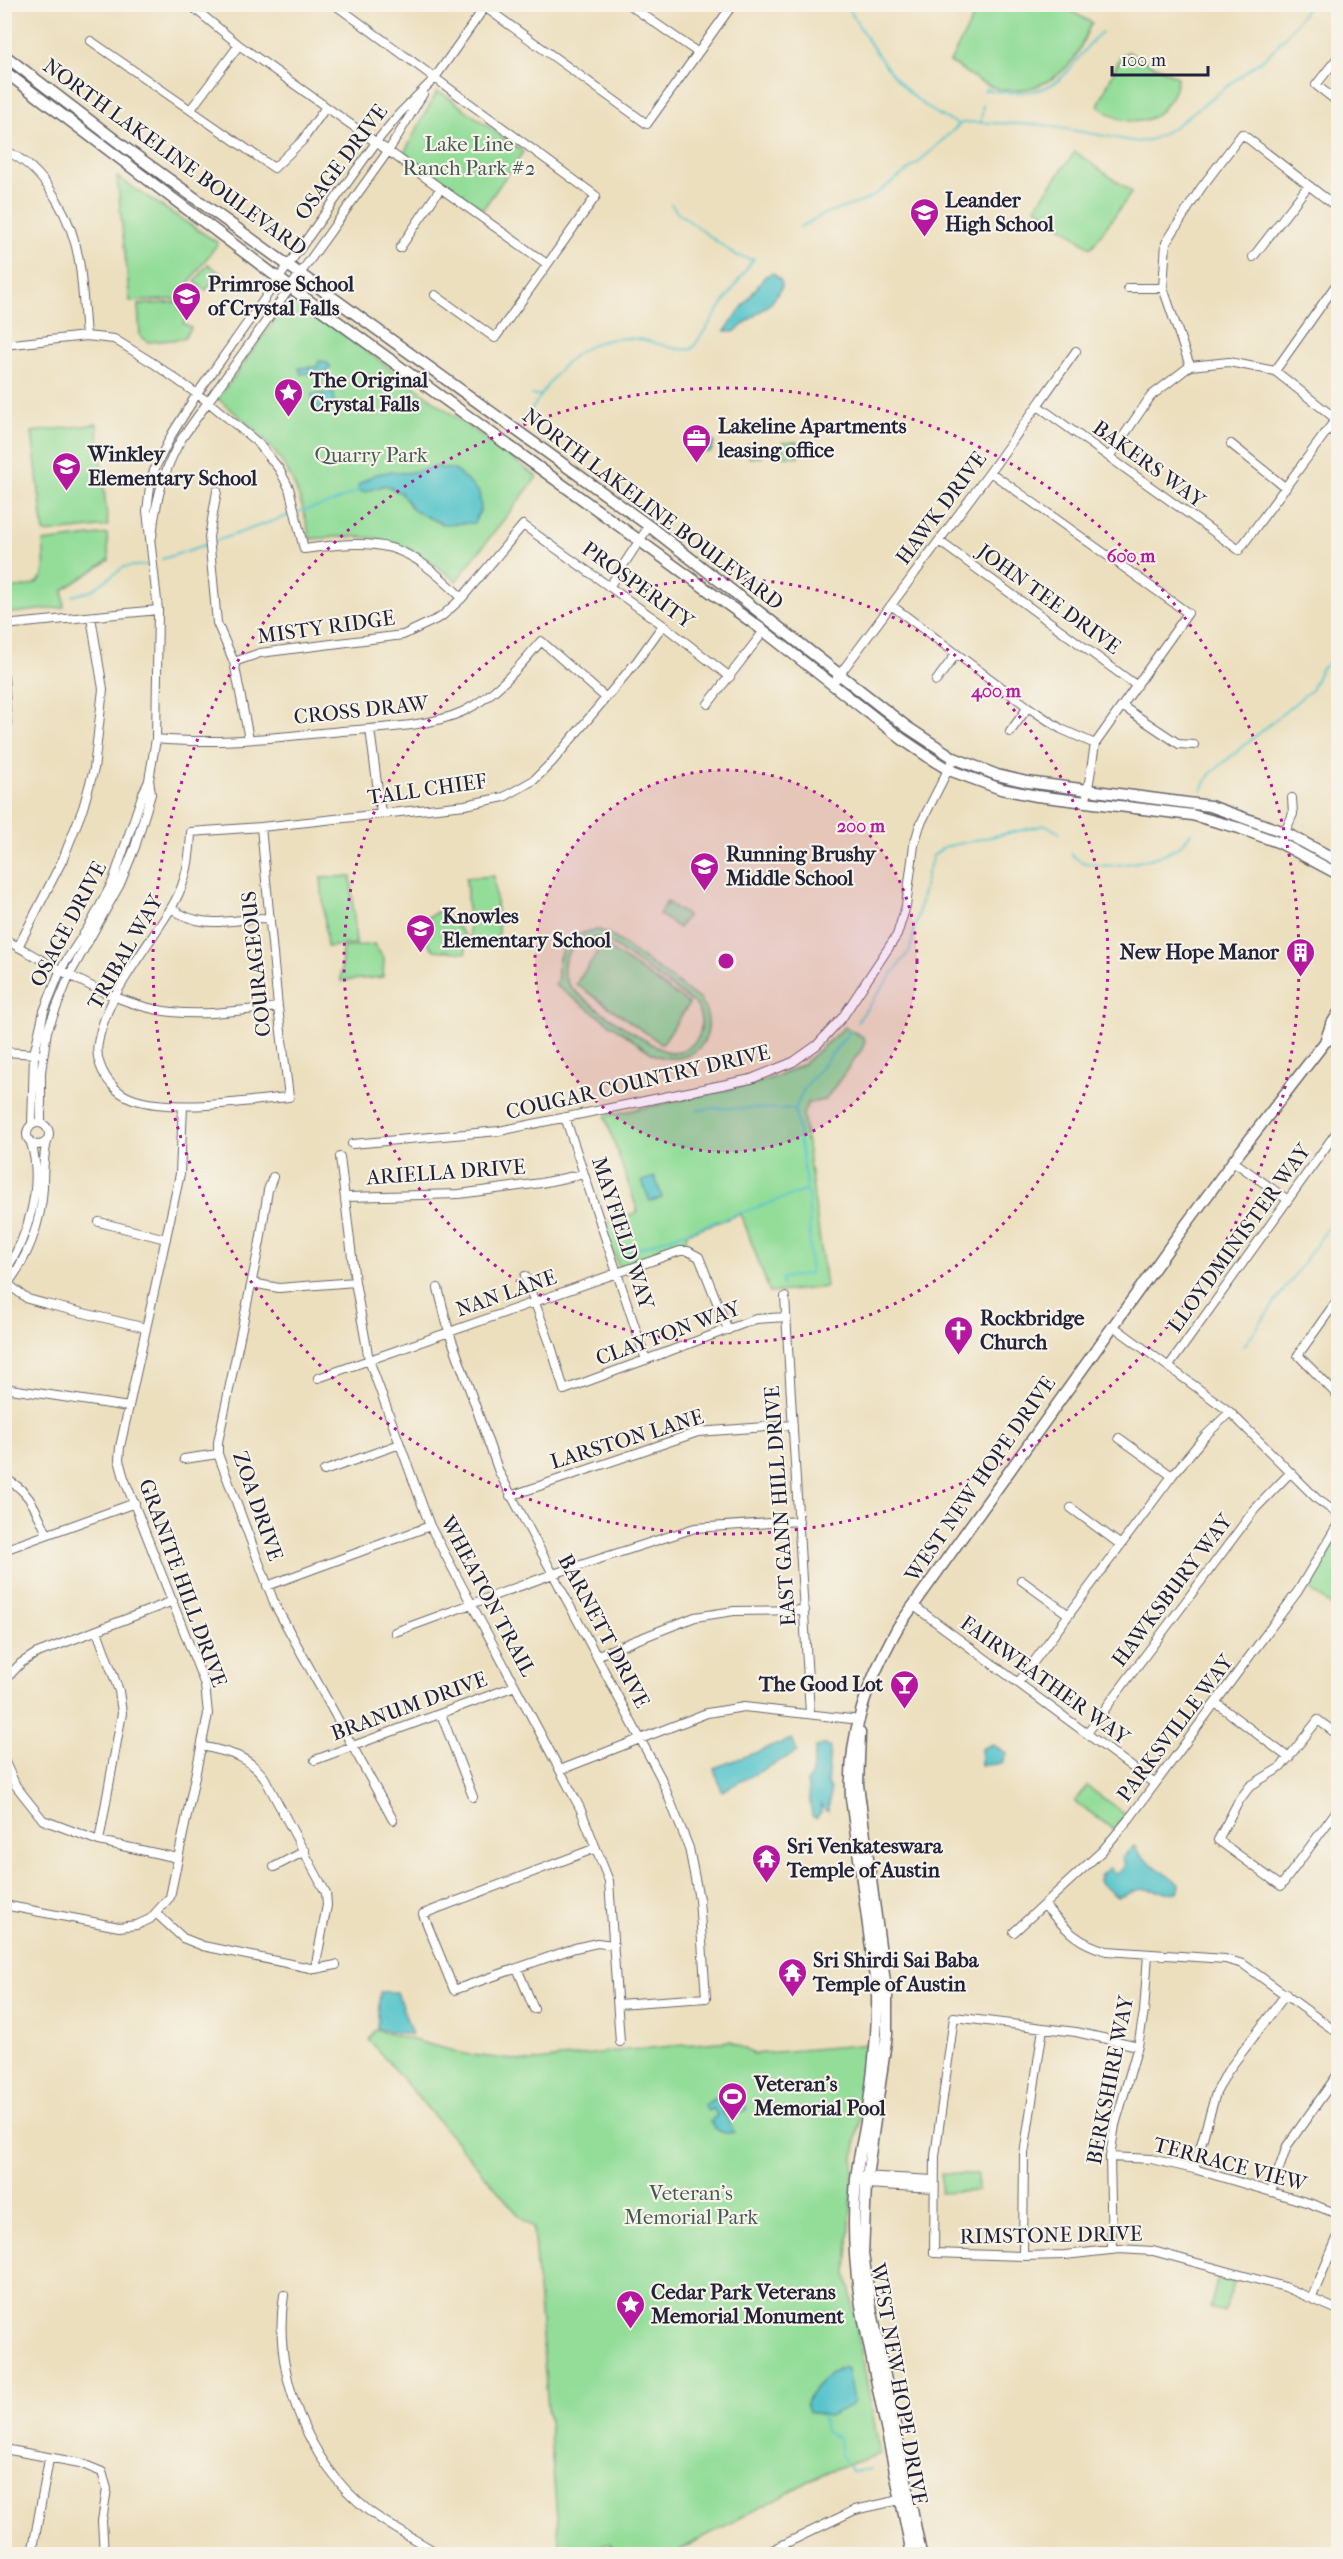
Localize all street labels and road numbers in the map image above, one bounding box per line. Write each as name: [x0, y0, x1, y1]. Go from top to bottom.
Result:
street label: NORTH LAKELINE BOULEVARD: [39, 53, 311, 261]
street label: OSAGE DRIVE: [290, 99, 392, 225]
street label: NORTH LAKELINE BOULEVARD: [518, 403, 788, 615]
street label: BAKERS WAY: [1088, 415, 1210, 513]
street label: HAWK DRIVE: [891, 447, 991, 569]
street label: PROSPERITY: [577, 536, 699, 634]
street label: JOHN TEE DRIVE: [971, 538, 1125, 659]
street label: MISTY RIDGE: [256, 605, 396, 649]
street label: CROSS DRAW: [292, 691, 431, 729]
street label: TALL CHIEF: [366, 769, 488, 809]
street label: OSAGE DRIVE: [25, 857, 111, 991]
street label: TRIBAL WAY: [82, 890, 168, 1014]
street label: COURAGEOUS: [236, 890, 276, 1038]
street label: COUGAR COUNTRY DRIVE: [504, 1040, 773, 1124]
street label: LLOYDMINISTER WAY: [1163, 1138, 1316, 1337]
street label: ARIELLA DRIVE: [365, 1154, 527, 1190]
street label: MAYFIELD WAY: [587, 1154, 659, 1313]
street label: NAN LANE: [452, 1265, 560, 1321]
street label: CLAYTON WAY: [592, 1295, 744, 1370]
street label: WEST NEW HOPE DRIVE: [899, 1372, 1060, 1587]
street label: EAST GANN HILL DRIVE: [760, 1385, 800, 1627]
street label: LARSTON LANE: [547, 1404, 707, 1474]
street label: ZOA DRIVE: [228, 1448, 288, 1564]
street label: GRANITE HILL DRIVE: [134, 1476, 232, 1690]
street label: HAWKSBURY WAY: [1107, 1508, 1238, 1671]
street label: WHEATON TRAIL: [435, 1511, 541, 1680]
street label: BARNETT DRIVE: [553, 1550, 655, 1712]
street label: FAIRWEATHER WAY: [956, 1611, 1135, 1750]
street label: PARKSVILLE WAY: [1112, 1649, 1239, 1806]
street label: BRANUM DRIVE: [328, 1667, 490, 1745]
street label: BERKSHIRE WAY: [1082, 1993, 1138, 2166]
street label: TERRACE VIEW: [1151, 2132, 1310, 2196]
street label: RIMSTONE DRIVE: [959, 2221, 1143, 2249]
street label: WEST NEW HOPE DRIVE: [866, 2260, 932, 2507]

